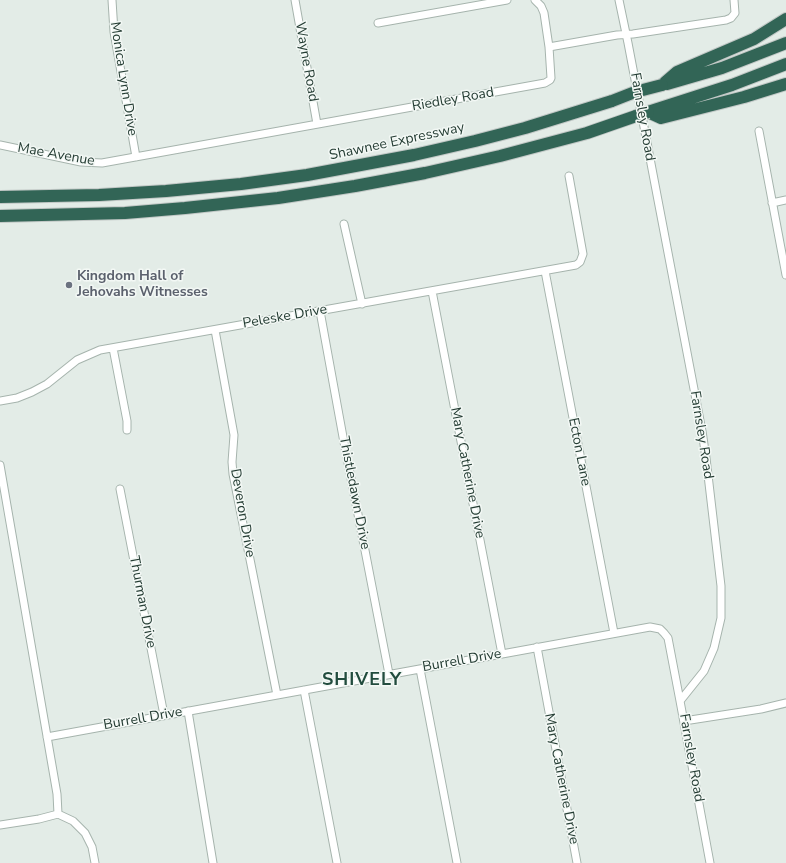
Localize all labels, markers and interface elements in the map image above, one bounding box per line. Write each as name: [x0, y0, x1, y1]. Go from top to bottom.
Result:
street label: Monica Lynn Drive: [106, 21, 140, 137]
street label: Wayne Road: [291, 21, 321, 103]
street label: Farnsley Road: [626, 72, 658, 162]
street label: Riedley Road: [411, 85, 495, 115]
street label: Shawnee Expressway: [328, 119, 466, 165]
street label: Mae Avenue: [16, 140, 96, 170]
place label: Kingdom Hall of Jehovahs Witnesses: [77, 269, 208, 302]
marker: Kingdom Hall of Jehovahs Witnesses: [64, 280, 74, 290]
street label: Peleske Drive: [242, 301, 328, 333]
street label: Farnsley Road: [686, 390, 716, 480]
street label: Mary Catherine Drive: [446, 406, 488, 540]
street label: Ecton Lane: [564, 416, 594, 488]
street label: Thistledawn Drive: [335, 435, 373, 551]
street label: Deveron Drive: [226, 467, 258, 559]
street label: Thurman Drive: [125, 555, 159, 649]
street label: Burrell Drive: [421, 646, 503, 676]
district label: SHIVELY: [322, 670, 402, 692]
street label: Burrell Drive: [102, 704, 184, 734]
street label: Mary Catherine Drive: [540, 712, 582, 846]
street label: Farnsley Road: [675, 713, 707, 803]

